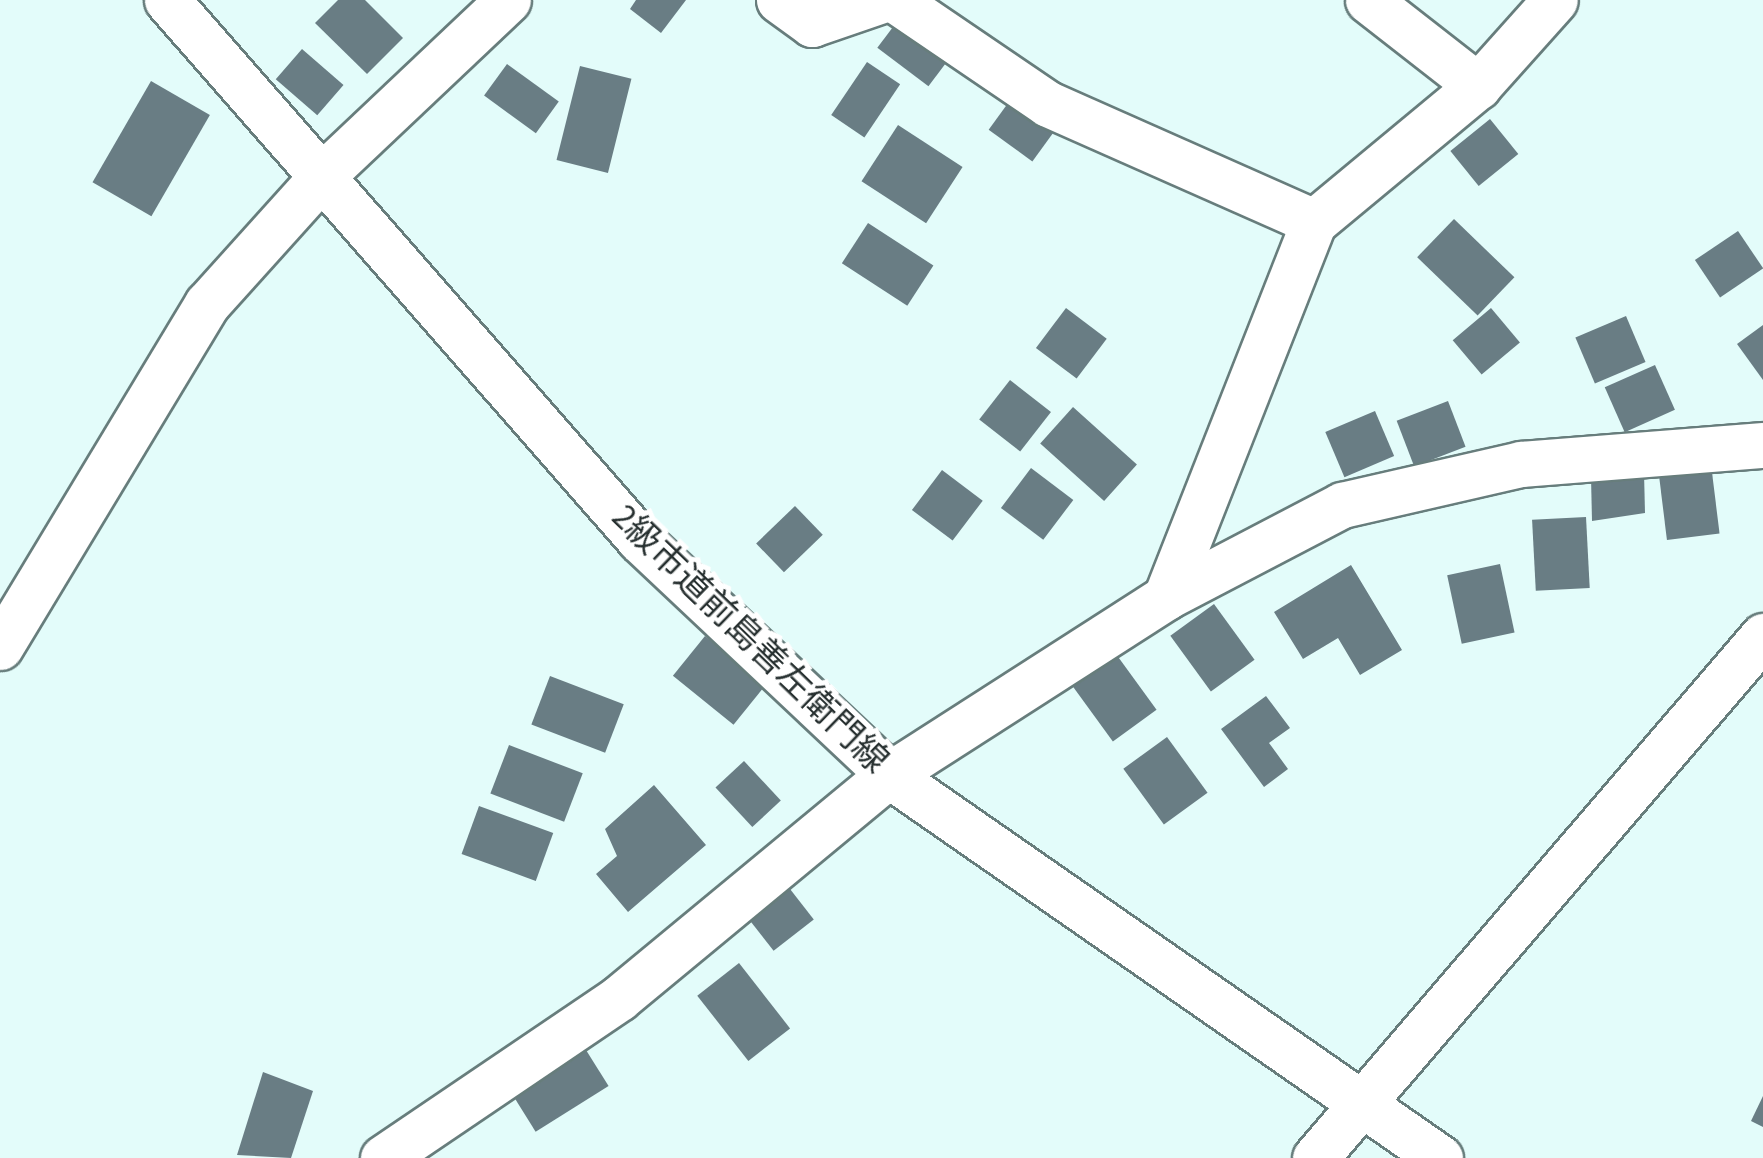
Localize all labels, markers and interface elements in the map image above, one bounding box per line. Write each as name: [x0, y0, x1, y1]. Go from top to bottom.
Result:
street label: 2級市道前島善左衛門線: [603, 496, 897, 782]

